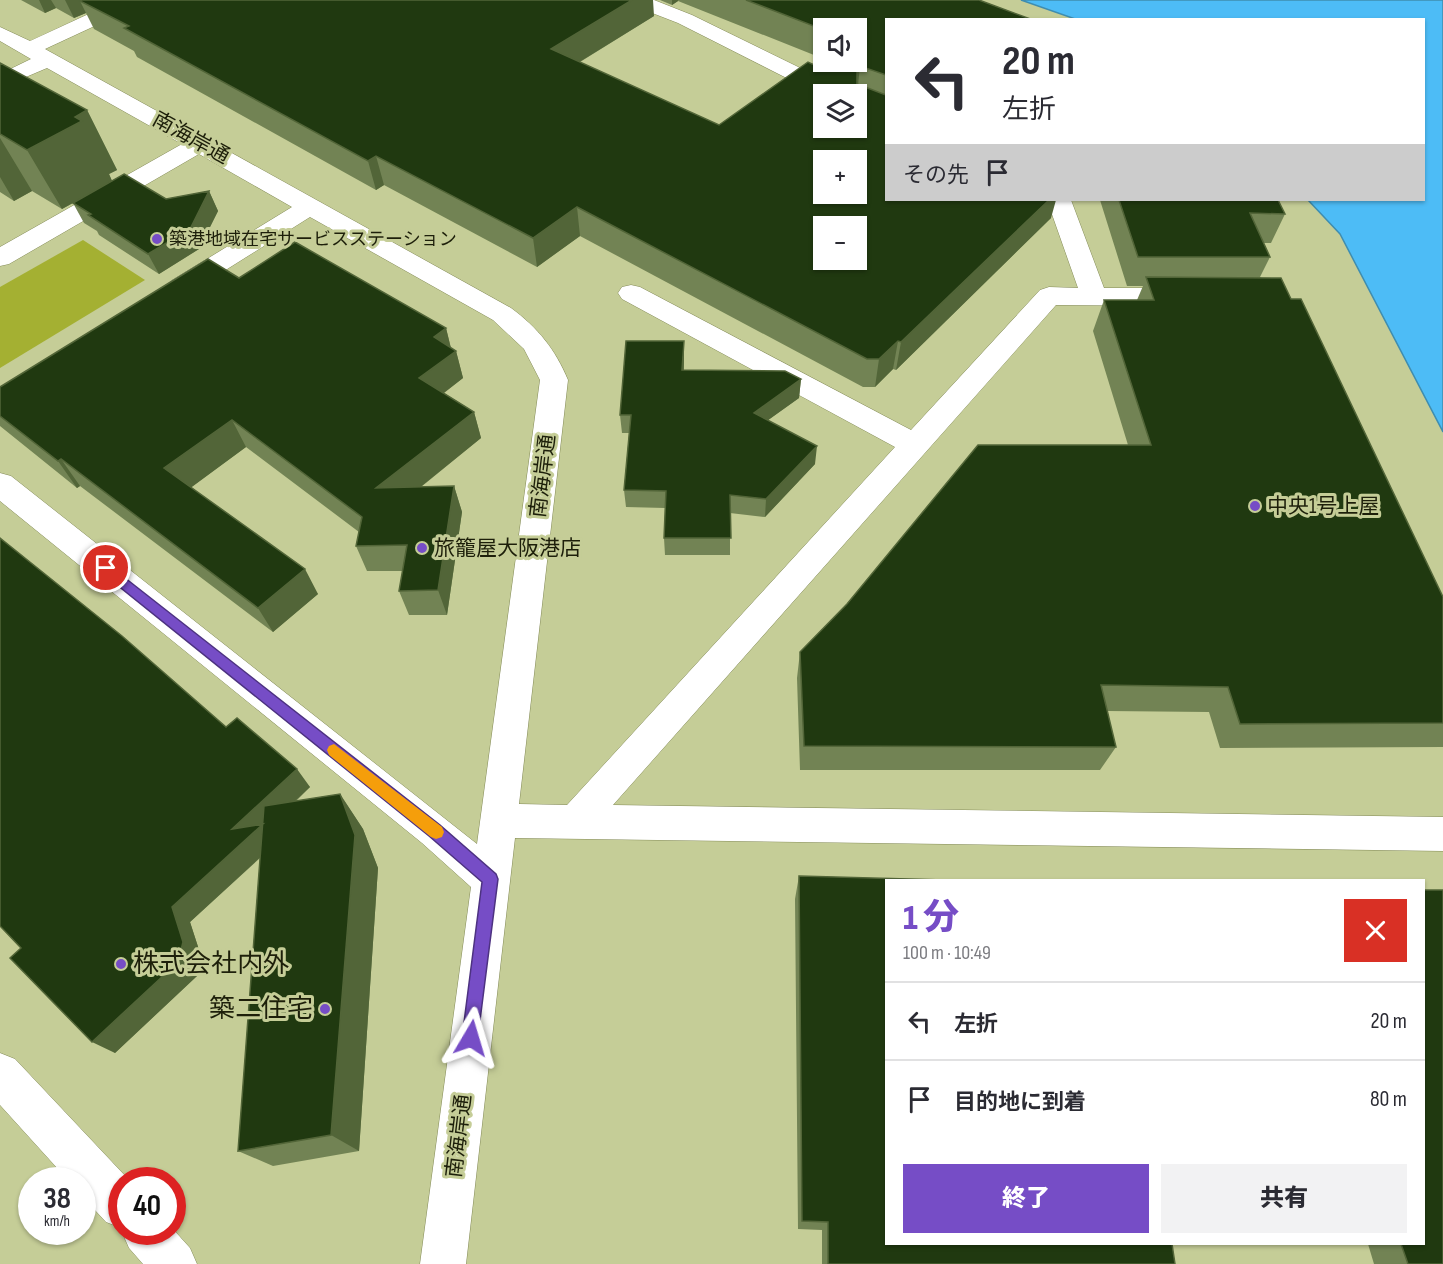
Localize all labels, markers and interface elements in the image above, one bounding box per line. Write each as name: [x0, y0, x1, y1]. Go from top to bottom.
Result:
map controls: [813, 18, 867, 270]
button: sound: [813, 18, 867, 72]
text: 20 m: [1002, 36, 1075, 87]
icon: left: [903, 42, 981, 120]
button: layers: [813, 84, 867, 138]
text: 左折: [1002, 94, 1056, 126]
street label: 南海岸通: [148, 107, 234, 169]
button: +: [813, 150, 867, 204]
icon: arrive: [981, 156, 1014, 189]
text: その先: [903, 162, 969, 189]
button: −: [813, 216, 867, 270]
place label: 築港地域在宅サービスステーション: [169, 229, 457, 250]
marker: 築港地域在宅サービスステーション: [150, 232, 164, 246]
street label: 南海岸通: [525, 433, 561, 519]
place label: 中央1号上屋: [1267, 494, 1379, 519]
marker: 中央1号上屋: [1248, 499, 1262, 513]
place label: 旅籠屋大阪港店: [434, 536, 581, 561]
marker: 旅籠屋大阪港店: [415, 541, 429, 555]
pin: [80, 542, 131, 593]
icon: arrive: [89, 551, 122, 584]
text: 1 分: [903, 897, 959, 940]
button: close: [1344, 899, 1407, 962]
text: 100 m · 10:49: [903, 941, 991, 965]
place label: 株式会社内外: [133, 949, 289, 980]
marker: 株式会社内外: [114, 957, 128, 971]
place label: 築二住宅: [209, 994, 313, 1025]
marker: 築二住宅: [318, 1002, 332, 1016]
icon: left: [903, 1005, 936, 1038]
position arrow: [439, 1006, 503, 1070]
text: 20 m: [1371, 1008, 1407, 1035]
text: 左折: [954, 1011, 998, 1038]
icon: arrive: [903, 1083, 936, 1116]
text: 80 m: [1370, 1086, 1407, 1113]
text: 目的地に到着: [954, 1089, 1086, 1116]
street label: 南海岸通: [441, 1093, 477, 1179]
button: 終了: [903, 1164, 1149, 1233]
button: 共有: [1161, 1164, 1407, 1233]
speed limit sign: 40: [108, 1167, 186, 1245]
text: 38: [43, 1181, 71, 1217]
text: km/h: [44, 1212, 70, 1231]

